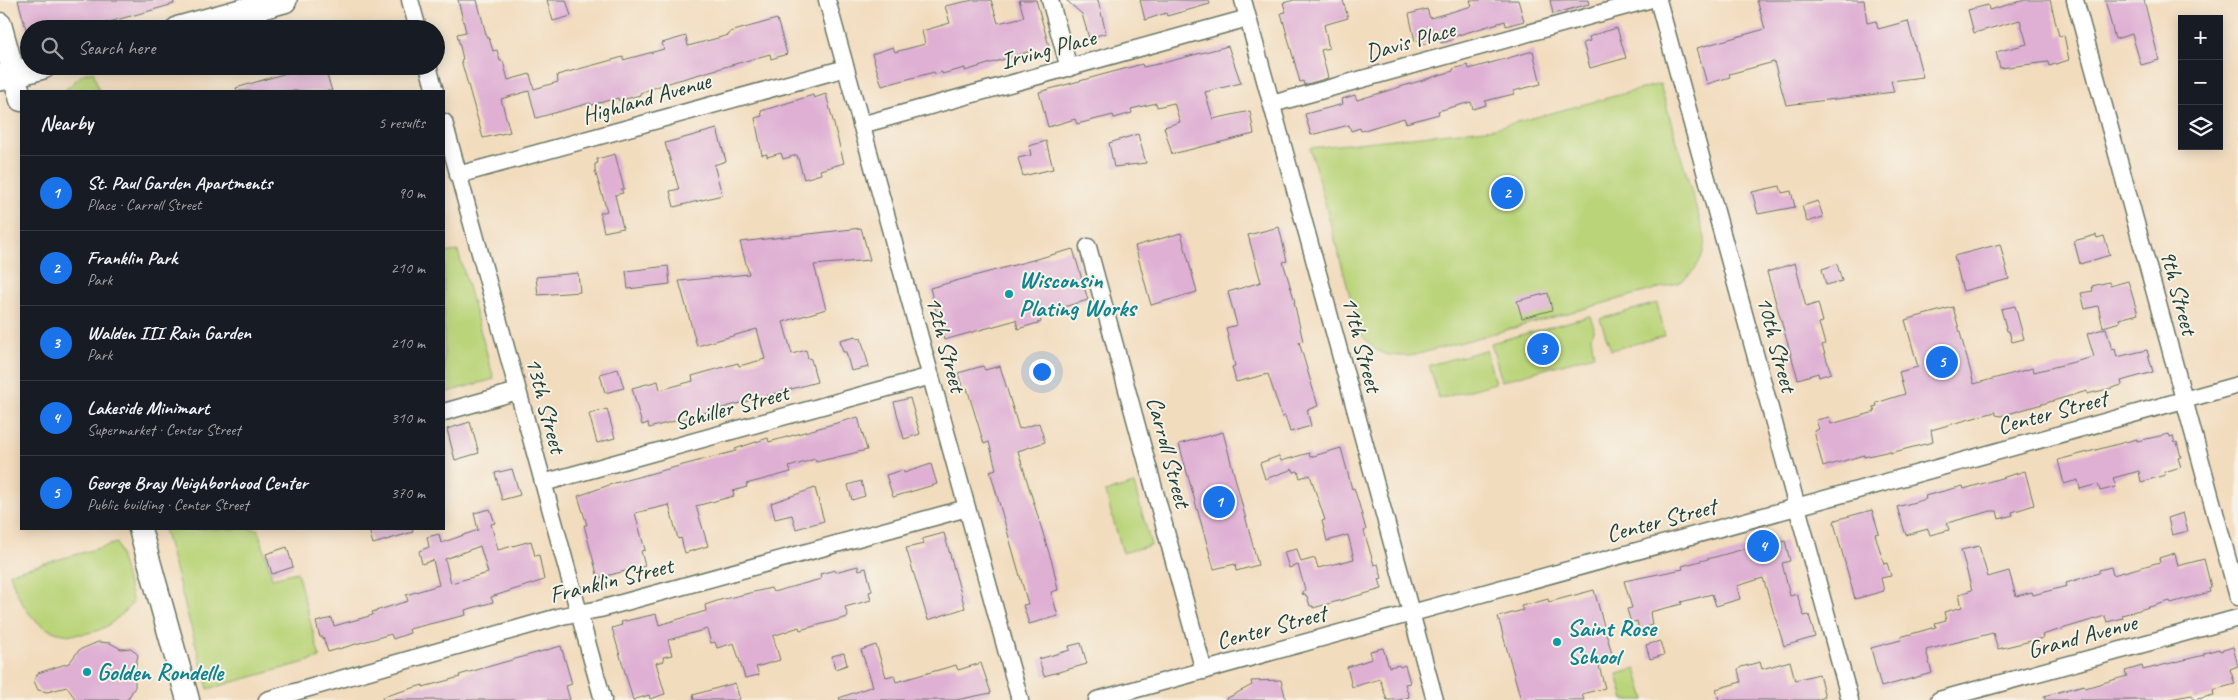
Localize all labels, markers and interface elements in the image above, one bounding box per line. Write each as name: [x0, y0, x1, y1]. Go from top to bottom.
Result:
street label: Davis Place: [1362, 13, 1460, 68]
map controls: [2178, 15, 2223, 150]
button: +: [2178, 15, 2223, 60]
search box: [20, 20, 445, 75]
street label: Irving Place: [997, 21, 1101, 76]
icon: search: [38, 34, 66, 62]
text: Search here: [78, 36, 155, 60]
button: −: [2178, 60, 2223, 105]
street label: Highland Avenue: [578, 65, 716, 131]
button: layers: [2178, 105, 2223, 150]
text: Nearby: [40, 110, 93, 136]
text: 5 results: [378, 113, 425, 133]
text: St. Paul Garden Apartments: [87, 171, 272, 195]
pin: 2: [1491, 174, 1523, 212]
text: 1: [52, 183, 60, 203]
text: 90 m: [398, 183, 425, 203]
text: Place · Carroll Street: [87, 195, 201, 215]
text: Franklin Park: [87, 246, 177, 270]
street label: 9th Street: [2153, 246, 2205, 340]
text: 2: [52, 258, 60, 278]
text: 210 m: [391, 258, 425, 278]
place label: Wisconsin Plating Works: [1019, 265, 1138, 323]
text: Park: [87, 270, 112, 290]
marker: Wisconsin Plating Works: [1003, 288, 1015, 300]
street label: 12th Street: [919, 293, 974, 397]
street label: 11th Street: [1335, 293, 1390, 397]
street label: 10th Street: [1750, 293, 1805, 397]
text: Walden III Rain Garden: [87, 321, 251, 345]
pin: 3: [1527, 330, 1559, 368]
text: 3: [52, 333, 60, 353]
text: 210 m: [391, 333, 425, 353]
pin: 5: [1926, 343, 1958, 381]
text: Park: [87, 345, 112, 365]
street label: 13th Street: [519, 354, 574, 458]
your location: [1029, 359, 1055, 385]
street label: Schiller Street: [670, 377, 793, 437]
street label: Center Street: [1994, 382, 2113, 441]
street label: Carroll Street: [1140, 393, 1199, 513]
text: Lakeside Minimart: [87, 396, 209, 420]
text: 4: [52, 408, 60, 428]
text: 310 m: [391, 408, 425, 428]
text: Supermarket · Center Street: [87, 420, 241, 440]
text: George Bray Neighborhood Center: [87, 471, 308, 495]
text: 5: [53, 483, 59, 503]
text: 370 m: [391, 483, 425, 503]
pin: 1: [1203, 483, 1235, 521]
street label: Center Street: [1603, 490, 1722, 549]
text: Public building · Center Street: [87, 495, 249, 515]
pin: 4: [1747, 527, 1779, 565]
street label: Franklin Street: [546, 550, 678, 610]
street label: Center Street: [1213, 597, 1332, 656]
street label: Grand Avenue: [2024, 606, 2142, 665]
place label: Saint Rose School: [1567, 613, 1658, 671]
marker: Saint Rose School: [1551, 636, 1563, 648]
place label: Golden Rondelle: [97, 657, 225, 687]
marker: Golden Rondelle: [81, 666, 93, 678]

